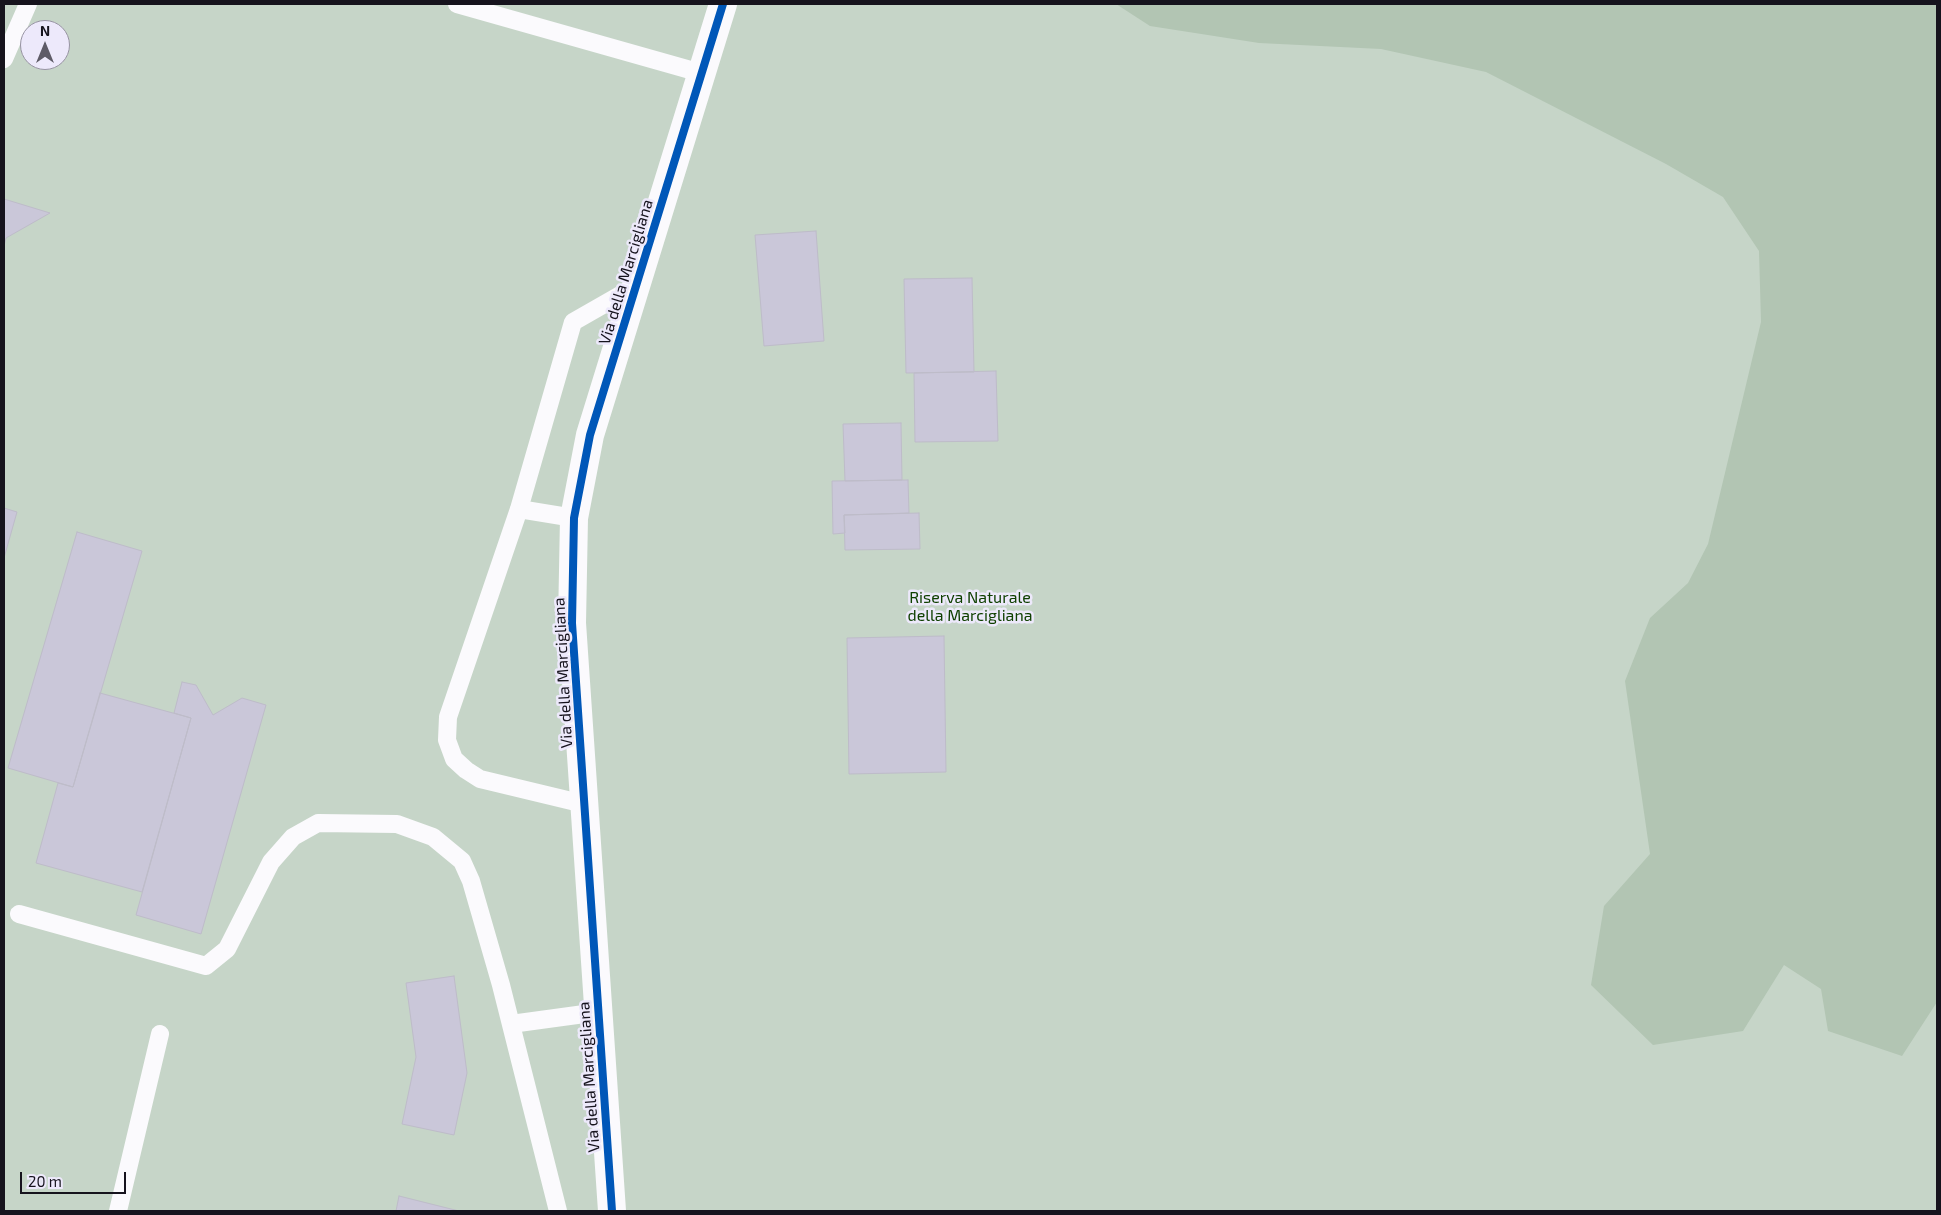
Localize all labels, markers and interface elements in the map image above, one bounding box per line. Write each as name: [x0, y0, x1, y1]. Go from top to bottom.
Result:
north arrow: [20, 20, 70, 70]
text: N: [40, 22, 50, 39]
street label: Via della Marcigliana: [595, 197, 657, 347]
park label: Riserva Naturale della Marcigliana: [908, 588, 1032, 626]
street label: Via della Marcigliana: [549, 597, 577, 749]
street label: Via della Marcigliana: [574, 1001, 604, 1153]
scale bar: [22, 1162, 129, 1194]
text: 20 m: [28, 1172, 62, 1190]

